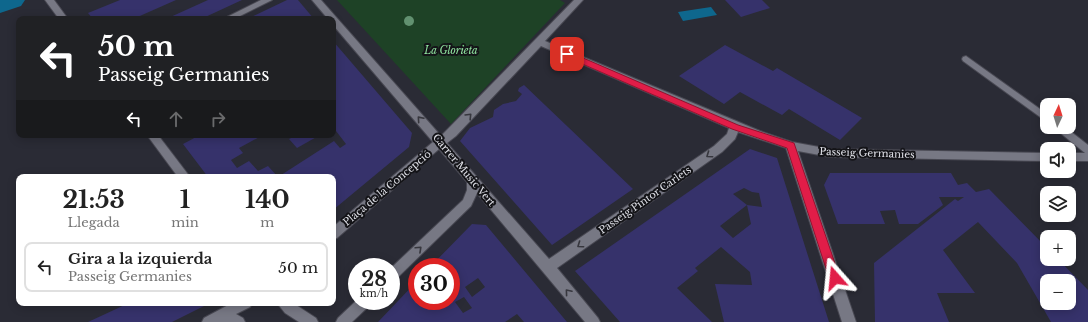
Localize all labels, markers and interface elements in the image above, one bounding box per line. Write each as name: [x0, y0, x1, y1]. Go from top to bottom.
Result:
text: 50 m: [98, 29, 174, 64]
icon: left: [32, 32, 84, 84]
pin: [550, 37, 584, 71]
icon: arrive: [556, 43, 578, 65]
park label: La Glorieta: [423, 44, 478, 57]
text: Passeig Germanies: [98, 64, 270, 86]
north arrow: [1040, 98, 1076, 134]
map controls: [1040, 98, 1076, 310]
icon: left: [123, 108, 145, 130]
icon: ahead: [165, 108, 187, 130]
icon: right: [207, 108, 229, 130]
one-way arrow: [464, 113, 472, 121]
one-way arrow: [418, 116, 425, 123]
street label: Carrer Music Vert: [430, 131, 498, 209]
button: sound: [1040, 142, 1076, 178]
street label: Passeig Germanies: [819, 145, 915, 161]
street label: Plaça de la Concepció: [340, 147, 434, 229]
one-way arrow: [707, 150, 714, 157]
street label: Passeig Pintor Carlets: [596, 163, 694, 237]
text: 21:53: [62, 185, 125, 214]
text: 1: [180, 185, 190, 214]
text: 140: [245, 185, 290, 214]
button: layers: [1040, 186, 1076, 222]
text: Llegada: [68, 214, 120, 231]
text: min: [171, 214, 199, 231]
text: m: [260, 214, 274, 231]
button: +: [1040, 230, 1076, 266]
one-way arrow: [577, 240, 584, 247]
one-way arrow: [414, 247, 422, 254]
text: Gira a la izquierda: [68, 249, 212, 268]
icon: left: [34, 256, 56, 278]
position arrow: [814, 257, 856, 299]
text: 50 m: [278, 258, 318, 277]
speed limit sign: 30: [408, 258, 460, 310]
text: 28: [361, 267, 387, 291]
text: Passeig Germanies: [68, 268, 192, 285]
button: −: [1040, 274, 1076, 310]
text: km/h: [360, 287, 388, 300]
one-way arrow: [566, 289, 573, 297]

